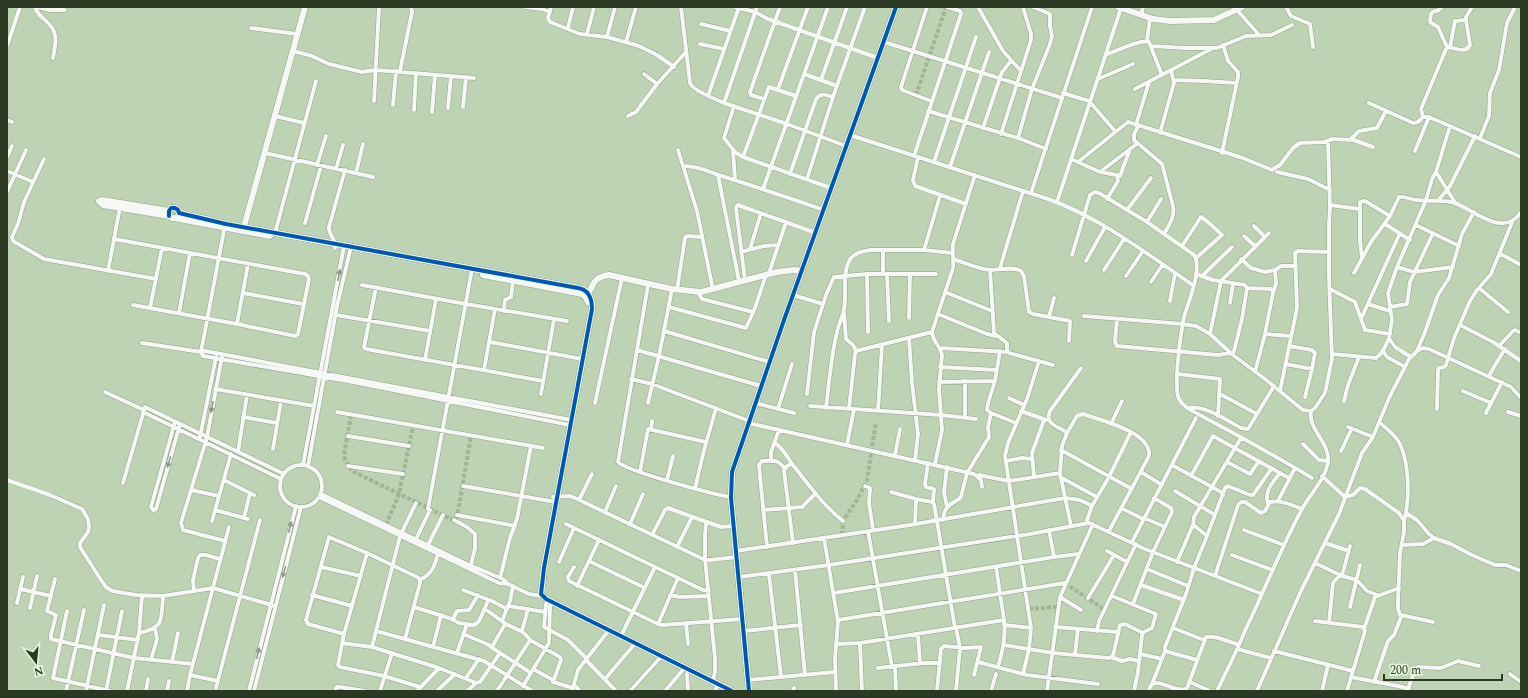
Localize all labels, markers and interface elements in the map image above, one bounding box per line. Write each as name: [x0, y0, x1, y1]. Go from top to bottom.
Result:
one-way arrow: [336, 269, 342, 281]
one-way arrow: [209, 401, 215, 413]
one-way arrow: [166, 456, 172, 468]
one-way arrow: [288, 521, 294, 533]
one-way arrow: [281, 566, 287, 578]
north arrow: [16, 642, 56, 682]
one-way arrow: [255, 647, 261, 659]
scale bar: [1384, 656, 1502, 682]
text: 200 m: [1390, 661, 1421, 680]
text: N: [32, 662, 45, 681]

